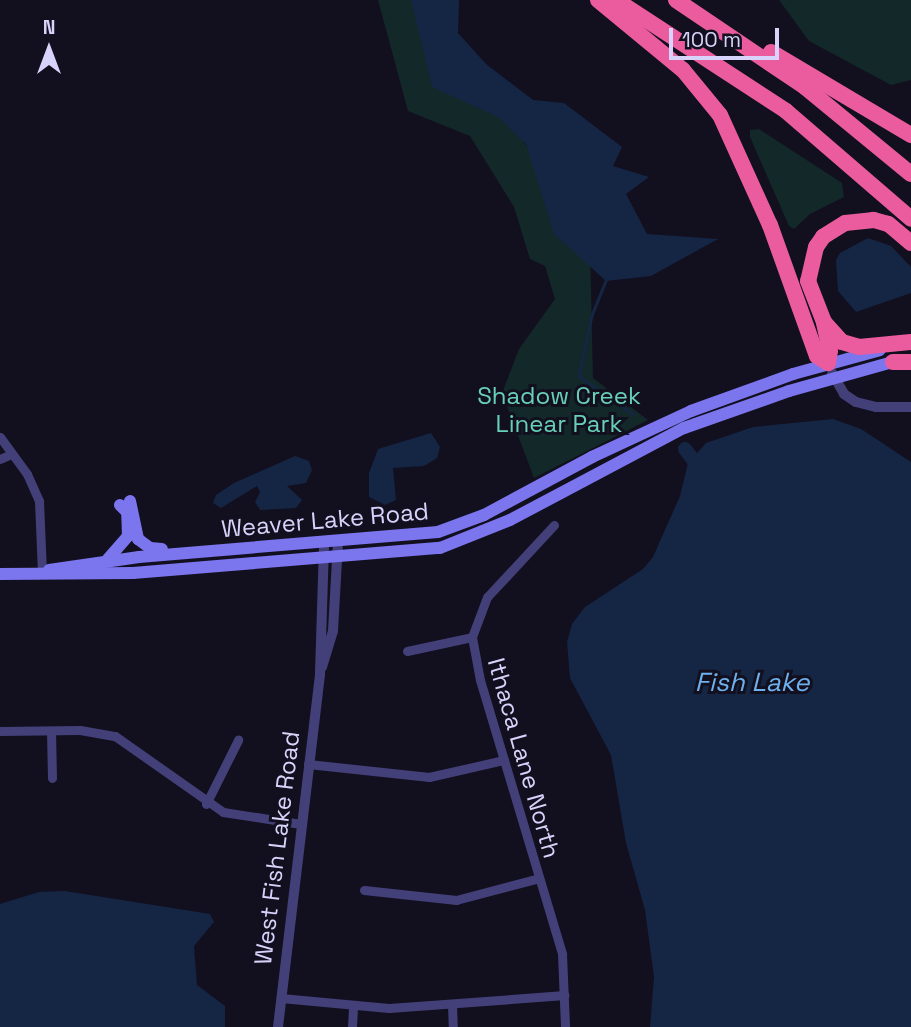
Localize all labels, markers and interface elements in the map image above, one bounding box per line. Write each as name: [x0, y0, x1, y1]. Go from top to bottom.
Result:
north arrow: [14, 14, 84, 84]
scale bar: [673, 14, 783, 58]
text: N: [43, 15, 55, 40]
text: 100 m: [682, 26, 741, 53]
park label: Shadow Creek Linear Park: [477, 382, 641, 438]
street label: Weaver Lake Road: [220, 497, 430, 543]
street label: Ithaca Lane North: [482, 655, 566, 861]
water label: Fish Lake: [695, 667, 809, 699]
street label: West Fish Lake Road: [248, 729, 306, 967]

